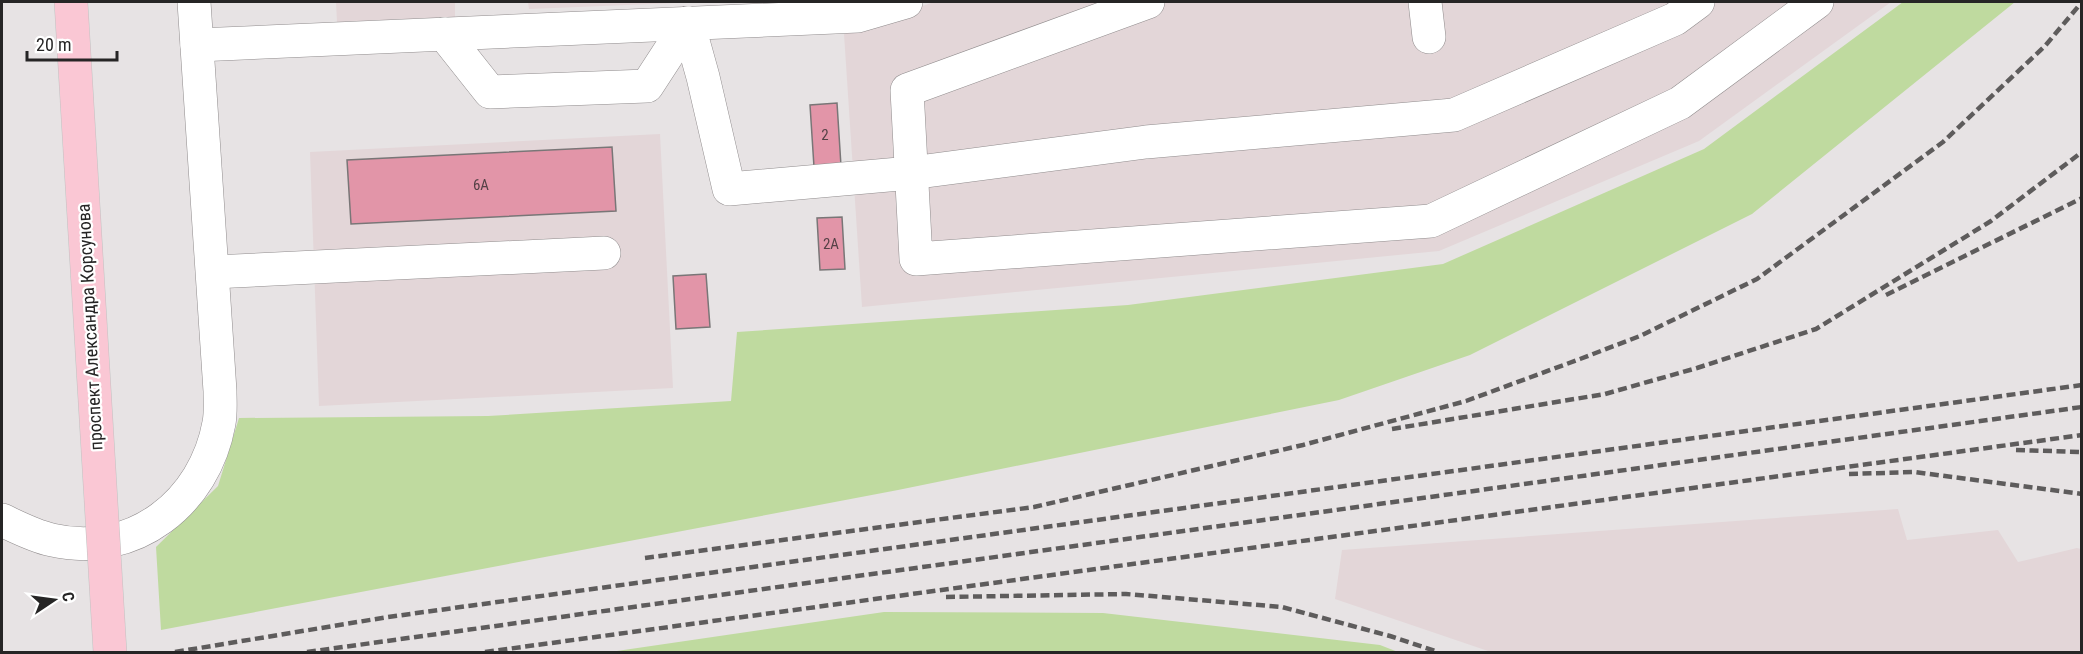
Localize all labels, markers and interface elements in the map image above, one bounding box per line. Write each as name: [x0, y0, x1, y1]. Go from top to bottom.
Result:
scale bar: [27, 24, 117, 62]
text: 20 m: [36, 34, 71, 55]
house number: 2: [821, 126, 829, 144]
house number: 6А: [473, 176, 489, 194]
street label: проспект Александра Корсунова: [73, 203, 106, 451]
house number: 2А: [823, 235, 839, 253]
north arrow: [24, 570, 84, 630]
text: С: [58, 590, 78, 603]

